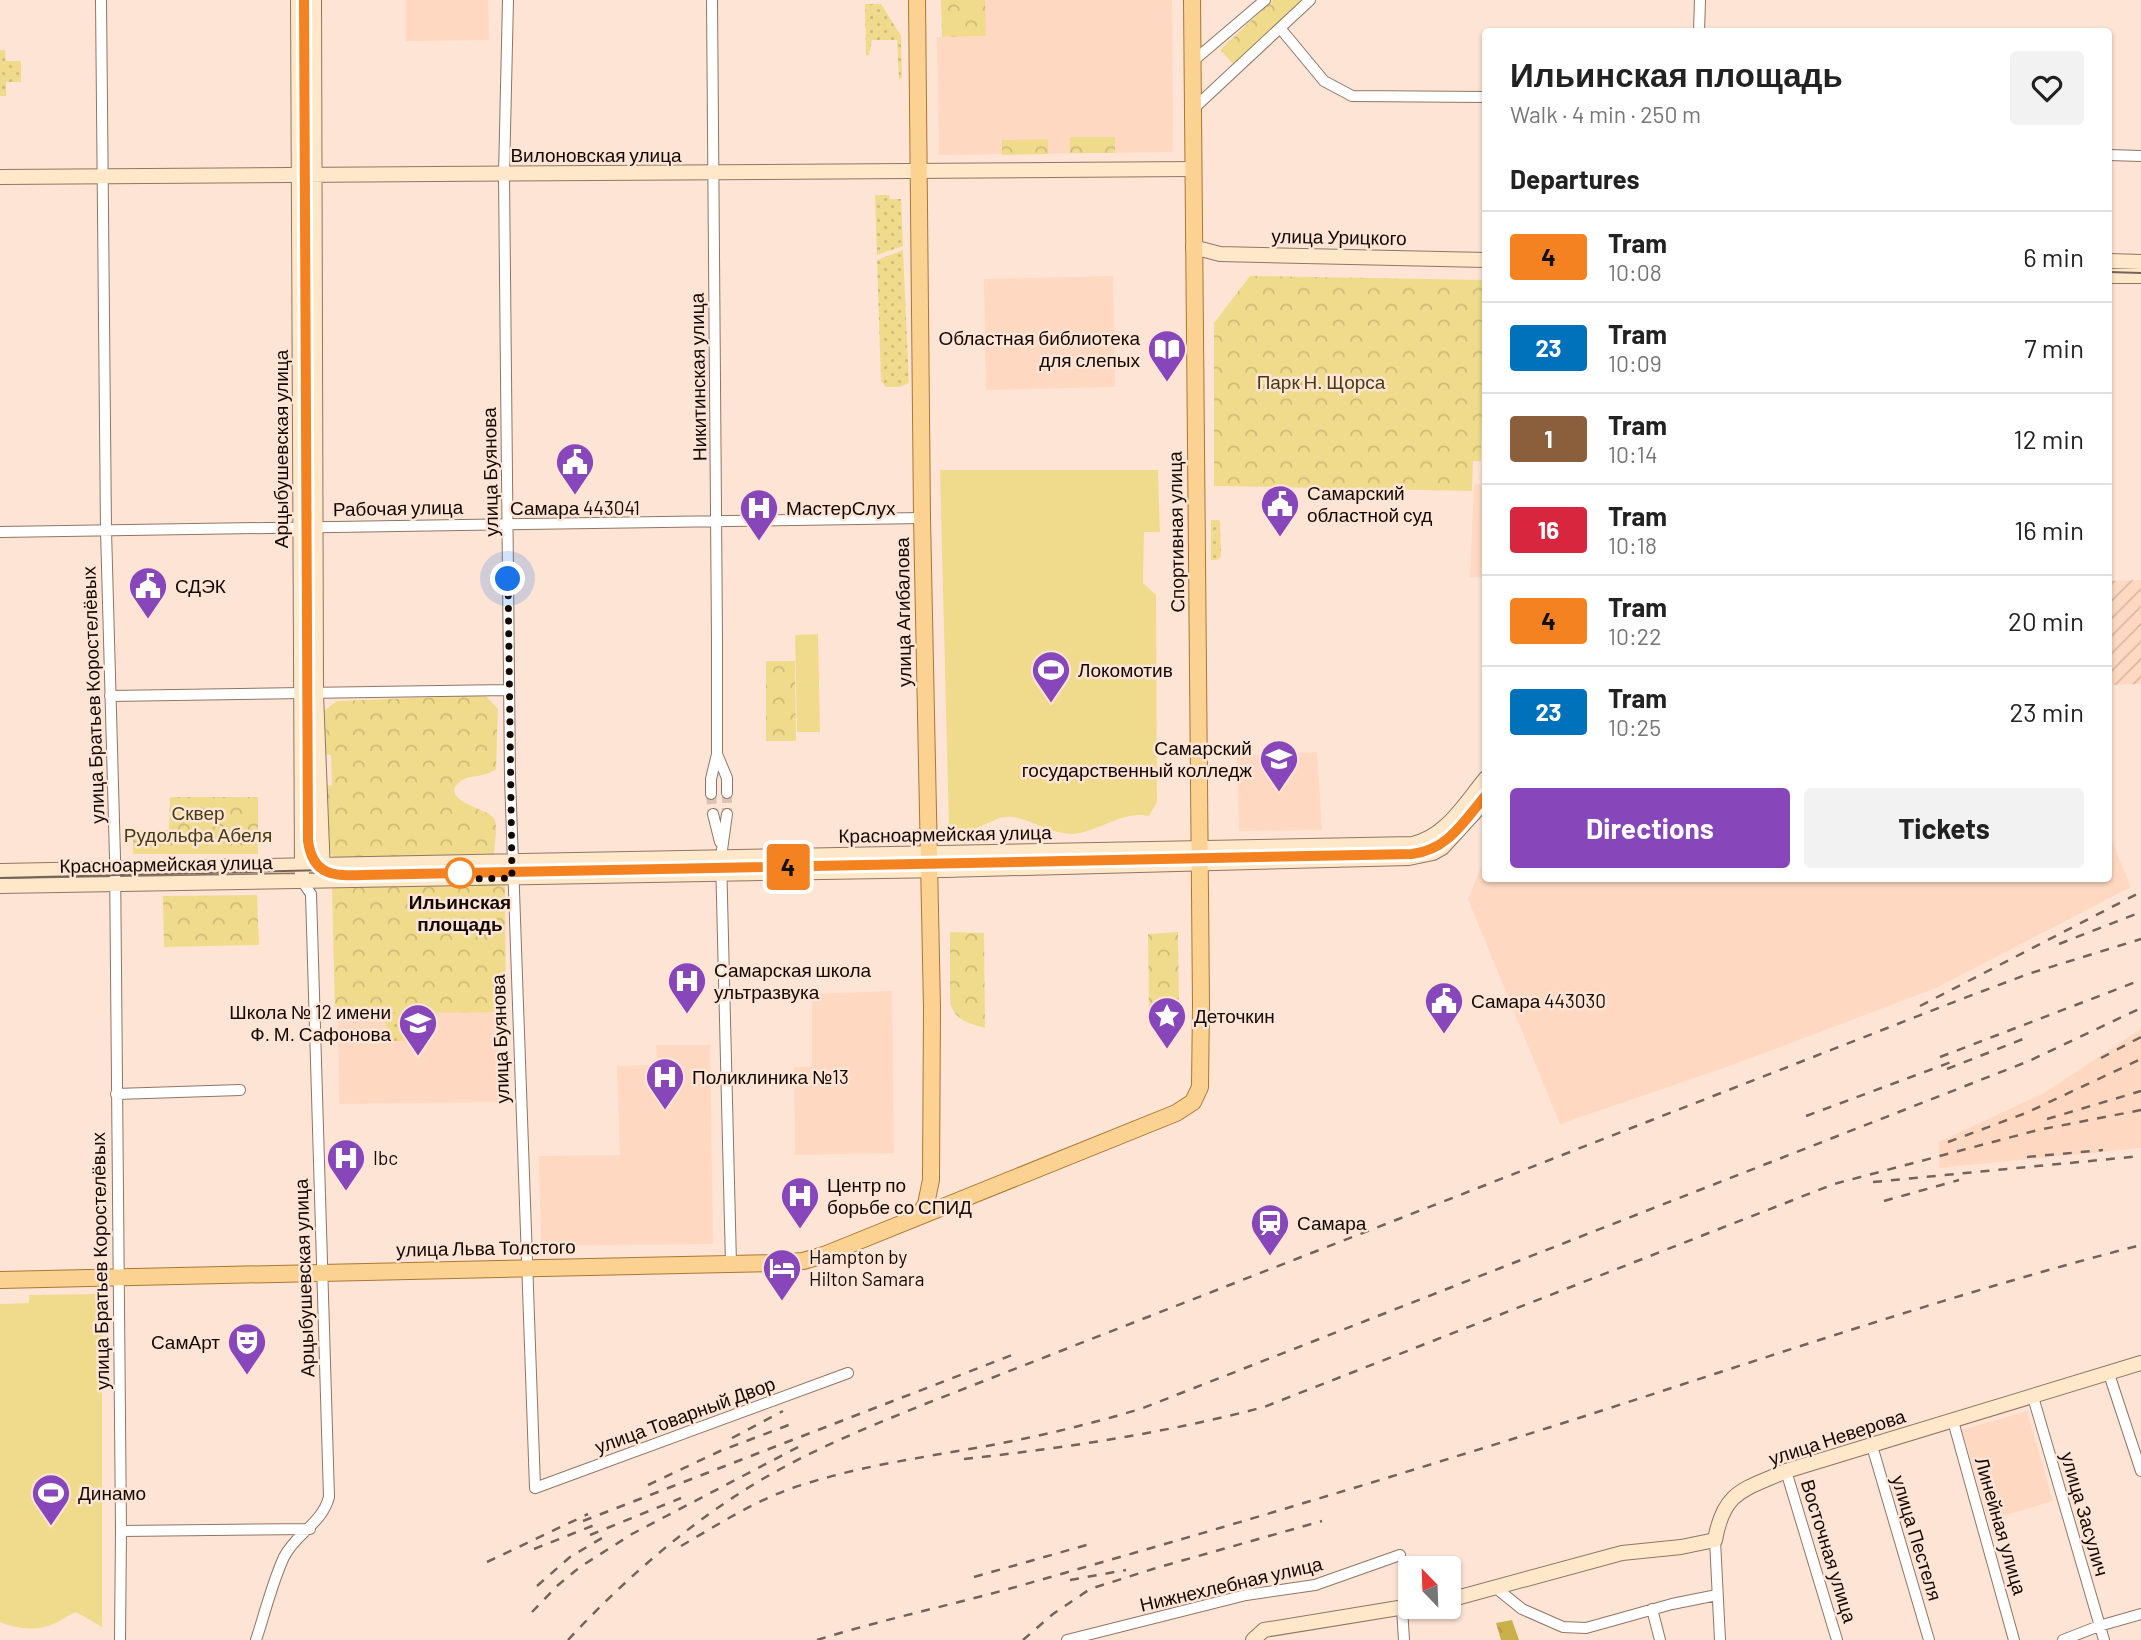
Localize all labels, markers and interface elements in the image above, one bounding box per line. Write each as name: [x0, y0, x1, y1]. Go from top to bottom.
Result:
button: heart: [2010, 51, 2084, 125]
text: Ильинская площадь: [1510, 54, 1843, 94]
text: Walk · 4 min · 250 m: [1510, 100, 1701, 128]
street label: Вилоновская улица: [510, 143, 682, 166]
text: Departures: [1510, 163, 1640, 194]
street label: улица Урицкого: [1271, 224, 1407, 249]
text: Tram: [1608, 227, 1667, 258]
text: 6 min: [2023, 241, 2084, 272]
text: 4: [1541, 242, 1556, 271]
text: 10:08: [1608, 258, 1662, 286]
street label: Никитинская улица: [685, 292, 710, 461]
text: Tram: [1608, 318, 1667, 349]
place label: Областная библиотека для слепых: [938, 326, 1140, 371]
library icon: Областная библиотека для слепых: [1146, 328, 1188, 383]
text: 7 min: [2024, 332, 2084, 363]
text: 23: [1535, 333, 1562, 362]
street label: Арцыбушевская улица: [269, 349, 292, 548]
text: 10:09: [1608, 349, 1662, 377]
park label: Парк Н. Щорса: [1257, 370, 1386, 393]
street label: улица Буянова: [477, 407, 502, 537]
text: Tram: [1608, 409, 1667, 440]
text: 12 min: [2014, 423, 2084, 454]
text: 1: [1544, 424, 1553, 453]
text: 10:14: [1608, 440, 1658, 468]
public building icon: Самара 443041: [554, 441, 596, 496]
street label: Спортивная улица: [1163, 451, 1188, 613]
place label: Самарский областной суд: [1307, 481, 1432, 526]
public building icon: Самарский областной суд: [1259, 483, 1301, 538]
hospital icon: МастерСлух: [738, 487, 780, 542]
street label: Рабочая улица: [333, 495, 464, 520]
place label: Самара 443041: [510, 496, 640, 519]
place label: МастерСлух: [786, 496, 896, 519]
text: Tram: [1608, 500, 1667, 531]
text: 16 min: [2014, 514, 2084, 545]
text: 16: [1538, 515, 1559, 544]
text: 10:18: [1608, 531, 1657, 559]
street label: улица Агибалова: [890, 537, 915, 687]
your location: [490, 561, 525, 596]
street label: улица Братьев Коростелёвых: [76, 565, 108, 824]
public building icon: СДЭК: [127, 565, 169, 620]
place label: СДЭК: [175, 574, 226, 597]
text: Tram: [1608, 591, 1667, 622]
text: 20 min: [2008, 605, 2084, 636]
text: 4: [1541, 606, 1556, 635]
text: 10:22: [1608, 622, 1662, 650]
sports icon: Локомотив: [1030, 649, 1072, 704]
place label: Локомотив: [1078, 658, 1173, 681]
text: Tram: [1608, 682, 1667, 713]
text: 23 min: [2009, 696, 2084, 727]
text: 23: [1535, 697, 1562, 726]
text: 10:25: [1608, 713, 1661, 741]
place label: Самарский государственный колледж: [1022, 736, 1252, 781]
school or university icon: Самарский государственный колледж: [1258, 738, 1300, 793]
button: Directions: [1510, 788, 1790, 868]
button: Tickets: [1804, 788, 2084, 868]
park label: Сквер Рудольфа Абеля: [124, 801, 272, 846]
street label: Красноармейская улица: [838, 820, 1052, 847]
line badge: 4: [765, 844, 811, 890]
street label: Красноармейская улица: [59, 850, 273, 877]
text: 4: [781, 852, 795, 881]
marker: Ильинская площадь: [445, 858, 475, 888]
place label: Ильинская площадь: [409, 890, 511, 935]
place label: Самарская школа ультразвука: [714, 958, 872, 1003]
hospital icon: Самарская школа ультразвука: [666, 960, 708, 1015]
street label: улица Буянова: [486, 974, 513, 1104]
public building icon: Самара 443030: [1423, 980, 1465, 1035]
place label: Самара 443030: [1471, 989, 1606, 1012]
place icon: Деточкин: [1146, 995, 1188, 1050]
place label: Школа № 12 имени Ф. М. Сафонова: [229, 1000, 391, 1045]
school or university icon: Школа № 12 имени Ф. М. Сафонова: [397, 1002, 439, 1057]
place label: Деточкин: [1194, 1004, 1275, 1027]
hospital icon: Поликлиника №13: [644, 1056, 686, 1111]
place label: Поликлиника №13: [692, 1065, 849, 1088]
street label: улица Братьев Коростелёвых: [86, 1131, 113, 1390]
hospital icon: Ibc: [325, 1137, 367, 1192]
place label: Ibc: [373, 1146, 398, 1169]
place label: Центр по борьбе со СПИД: [827, 1173, 972, 1218]
hospital icon: Центр по борьбе со СПИД: [779, 1175, 821, 1230]
street label: Арцыбушевская улица: [289, 1178, 318, 1378]
station icon: Самара: [1249, 1202, 1291, 1257]
place label: Самара: [1297, 1211, 1367, 1234]
street label: улица Льва Толстого: [396, 1234, 576, 1261]
place label: Hampton by Hilton Samara: [809, 1245, 924, 1290]
hotel icon: Hampton by Hilton Samara: [761, 1247, 803, 1302]
theatre icon: СамАрт: [226, 1321, 268, 1376]
place label: СамАрт: [151, 1330, 220, 1353]
street label: улица Товарный Двор: [592, 1371, 778, 1458]
street label: улица Неверова: [1766, 1403, 1908, 1469]
street label: улица Засулич: [2057, 1449, 2114, 1579]
street label: Линейная улица: [1971, 1454, 2032, 1598]
sports icon: Динамо: [30, 1472, 72, 1527]
street label: улица Пестеля: [1888, 1473, 1947, 1603]
street label: Восточная улица: [1797, 1476, 1862, 1626]
place label: Динамо: [78, 1481, 146, 1504]
street label: Нижнехлебная улица: [1137, 1551, 1325, 1616]
north arrow: [1398, 1556, 1461, 1619]
map controls: [1398, 1556, 1461, 1619]

